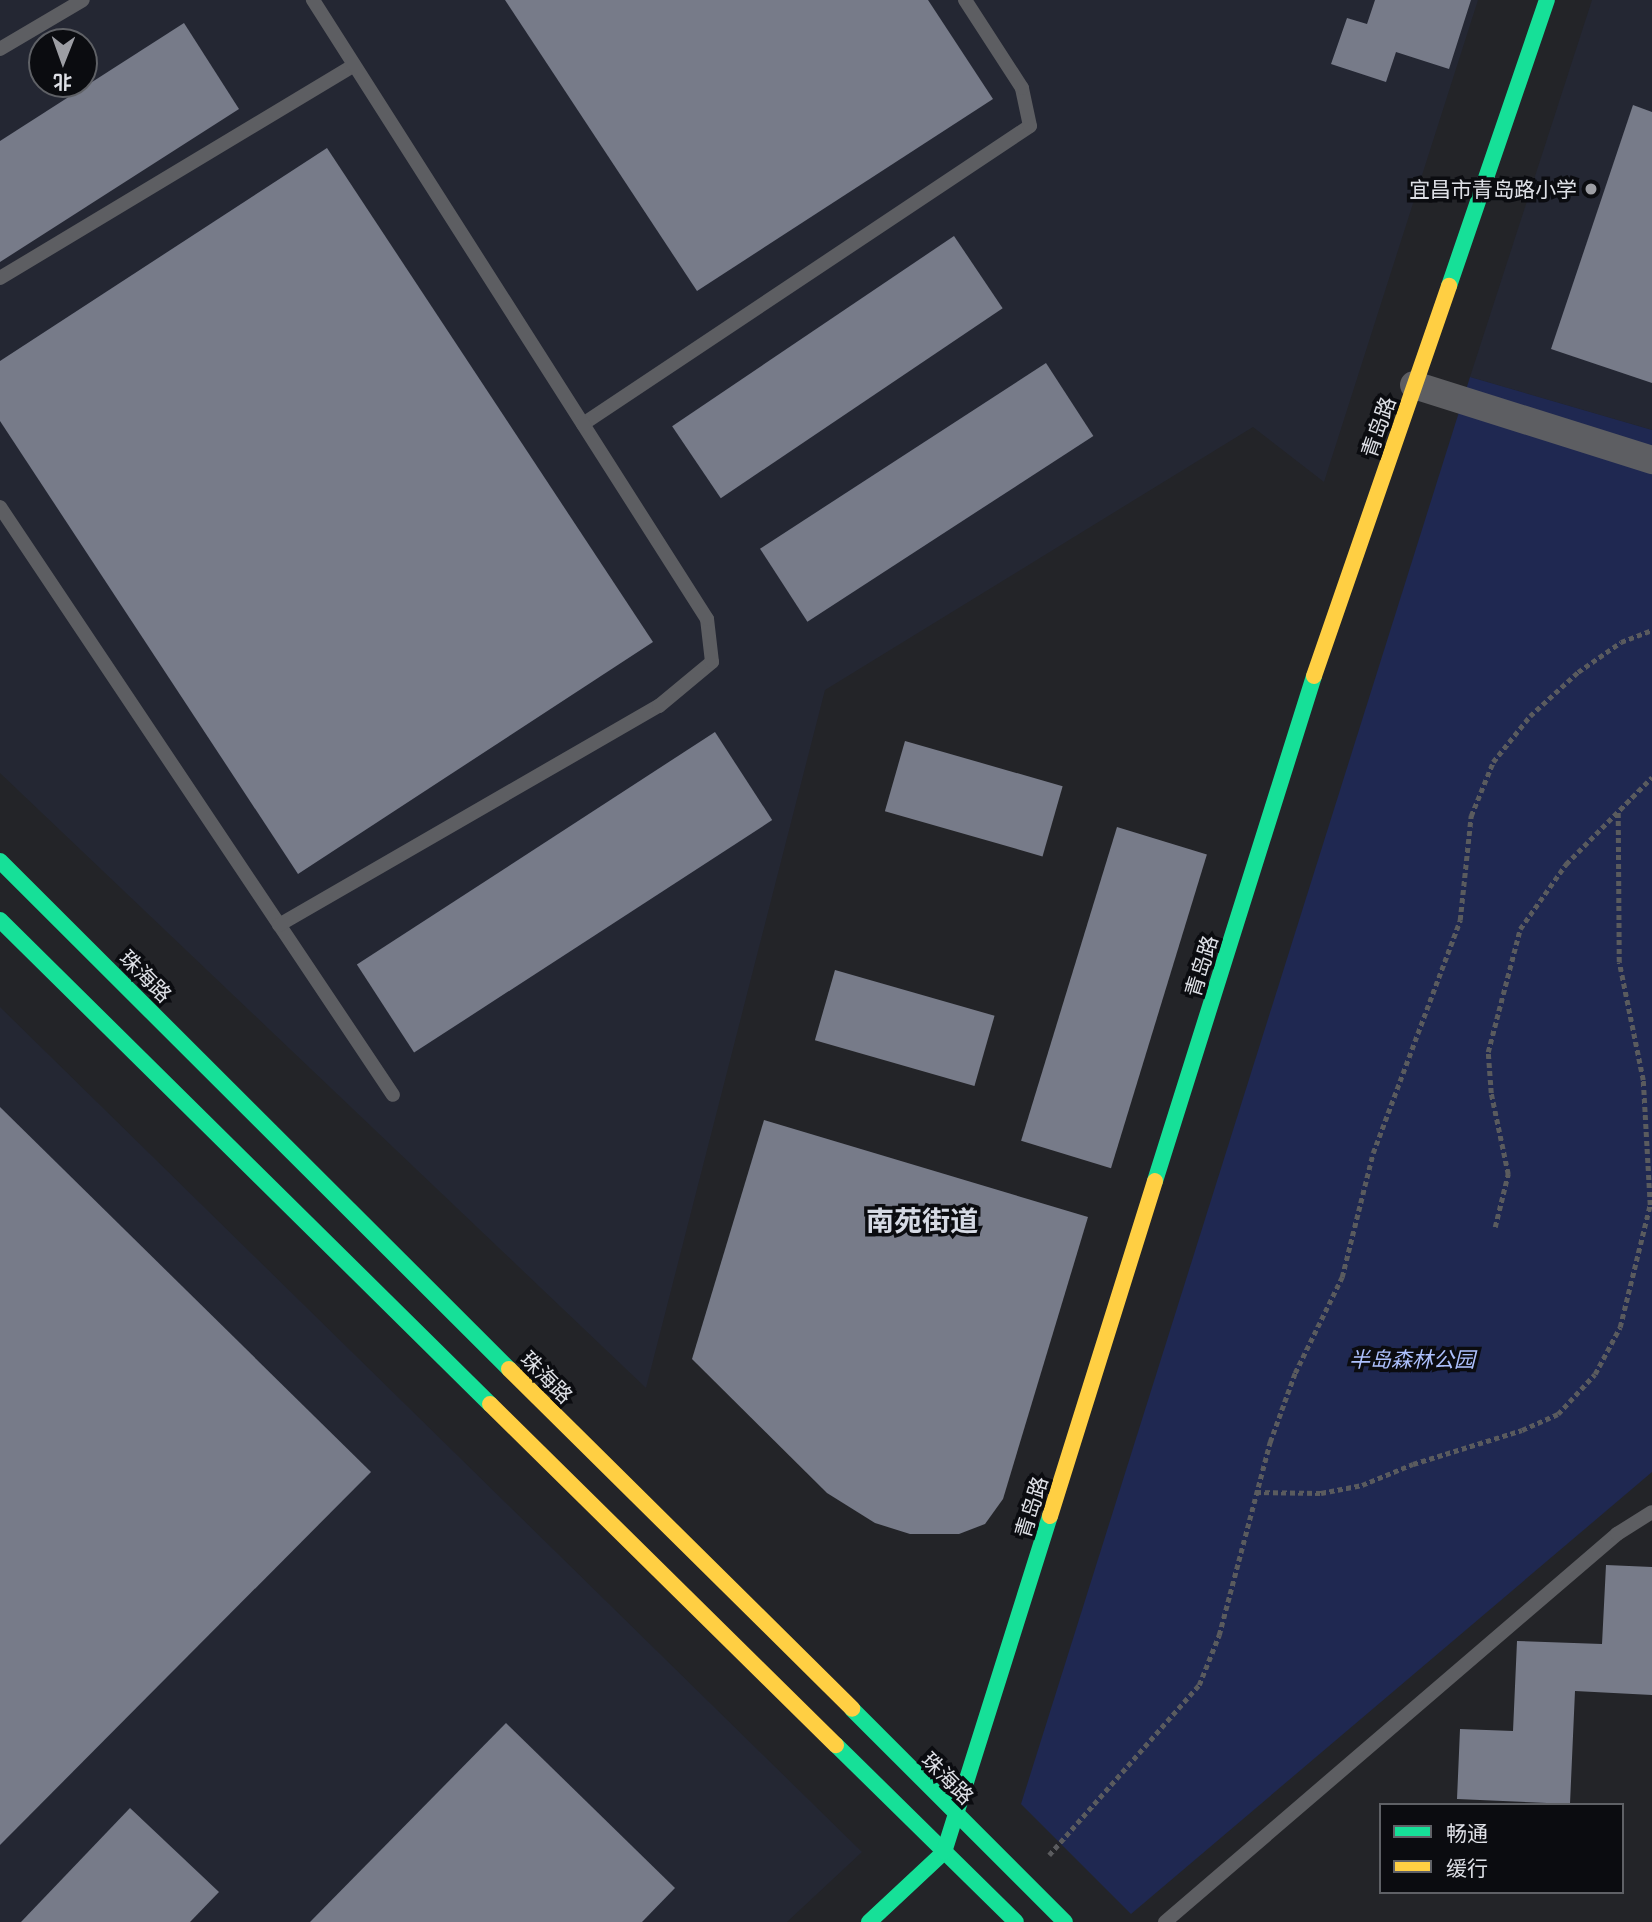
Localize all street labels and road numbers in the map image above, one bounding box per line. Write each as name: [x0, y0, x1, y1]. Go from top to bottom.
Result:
street label: 青岛路: [1356, 393, 1400, 461]
street label: 青岛路: [1180, 932, 1222, 1000]
street label: 珠海路: [115, 945, 177, 1007]
street label: 珠海路: [516, 1346, 578, 1408]
street label: 青岛路: [1010, 1473, 1052, 1541]
street label: 珠海路: [917, 1747, 979, 1809]

